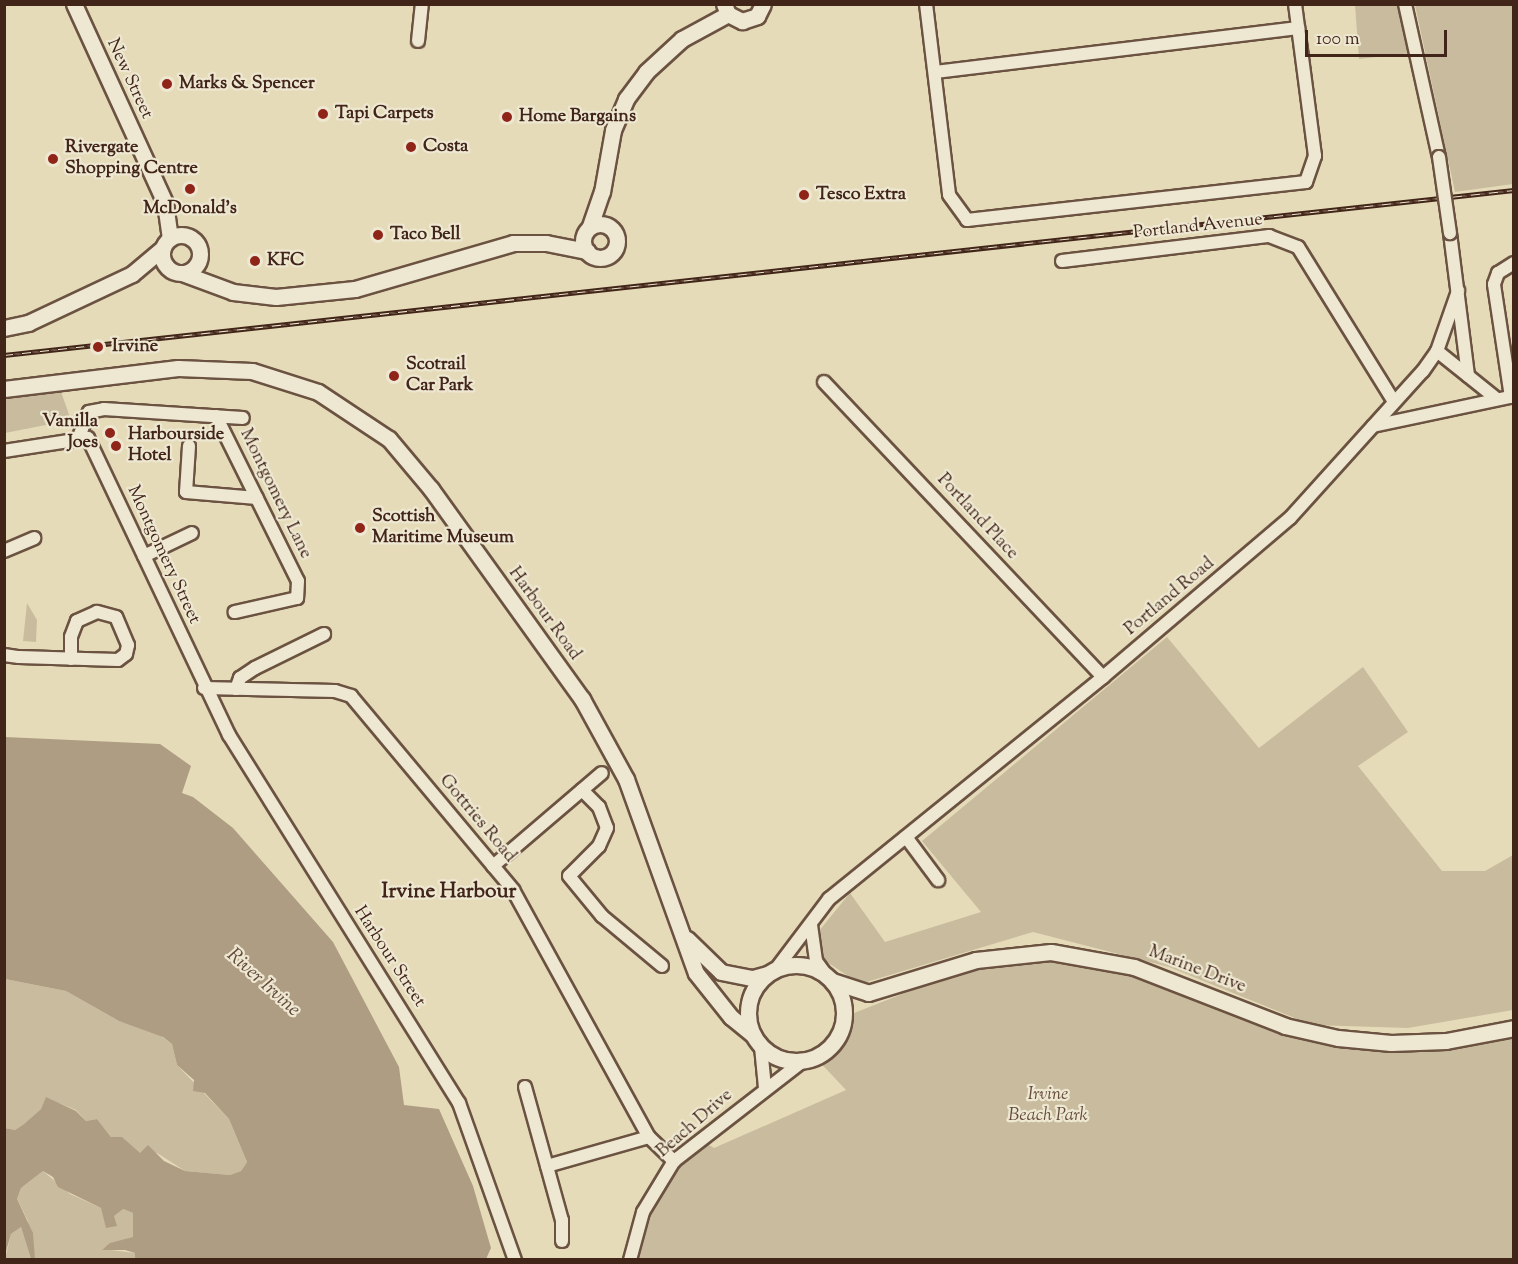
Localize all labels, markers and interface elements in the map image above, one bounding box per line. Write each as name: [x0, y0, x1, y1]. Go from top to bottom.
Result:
scale bar: [1308, 18, 1450, 56]
text: 100 m: [1316, 27, 1360, 53]
street label: New Street: [101, 35, 157, 123]
place label: Marks & Spencer: [179, 73, 315, 95]
marker: Marks & Spencer: [160, 77, 174, 91]
place label: Tapi Carpets: [335, 103, 434, 125]
place label: Home Bargains: [519, 106, 636, 128]
marker: Tapi Carpets: [316, 107, 330, 121]
marker: Home Bargains: [500, 110, 514, 124]
place label: Costa: [423, 136, 468, 158]
place label: Rivergate Shopping Centre: [65, 138, 198, 180]
marker: Costa: [404, 140, 418, 154]
marker: Rivergate Shopping Centre: [46, 152, 60, 166]
marker: McDonald's: [183, 182, 197, 196]
place label: Tesco Extra: [816, 184, 906, 206]
marker: Tesco Extra: [797, 188, 811, 202]
place label: McDonald's: [143, 198, 237, 220]
street label: Portland Avenue: [1132, 209, 1264, 245]
place label: Taco Bell: [390, 224, 461, 246]
marker: Taco Bell: [371, 228, 385, 242]
place label: KFC: [267, 250, 305, 272]
marker: KFC: [248, 254, 262, 268]
place label: Irvine: [112, 336, 158, 358]
marker: Irvine: [89, 338, 107, 356]
place label: Scotrail Car Park: [406, 355, 473, 398]
marker: Scotrail Car Park: [387, 369, 401, 383]
place label: Vanilla Joes: [42, 412, 98, 454]
place label: Harbourside Hotel: [128, 425, 224, 468]
street label: Montgomery Lane: [234, 425, 316, 563]
marker: Vanilla Joes: [103, 426, 117, 440]
marker: Harbourside Hotel: [109, 439, 123, 453]
street label: Portland Place: [932, 470, 1022, 564]
street label: Montgomery Street: [121, 482, 205, 628]
place label: Scottish Maritime Museum: [372, 507, 514, 550]
marker: Scottish Maritime Museum: [353, 521, 367, 535]
street label: Portland Road: [1121, 553, 1219, 641]
street label: Harbour Road: [503, 563, 585, 665]
street label: Gottries Road: [434, 771, 520, 867]
district label: Irvine Harbour: [382, 879, 516, 905]
street label: Harbour Street: [348, 902, 430, 1012]
street label: Marine Drive: [1145, 942, 1249, 998]
water label: River Irvine: [221, 944, 305, 1022]
street label: Beach Drive: [653, 1085, 737, 1163]
park label: Irvine Beach Park: [1008, 1085, 1088, 1128]

